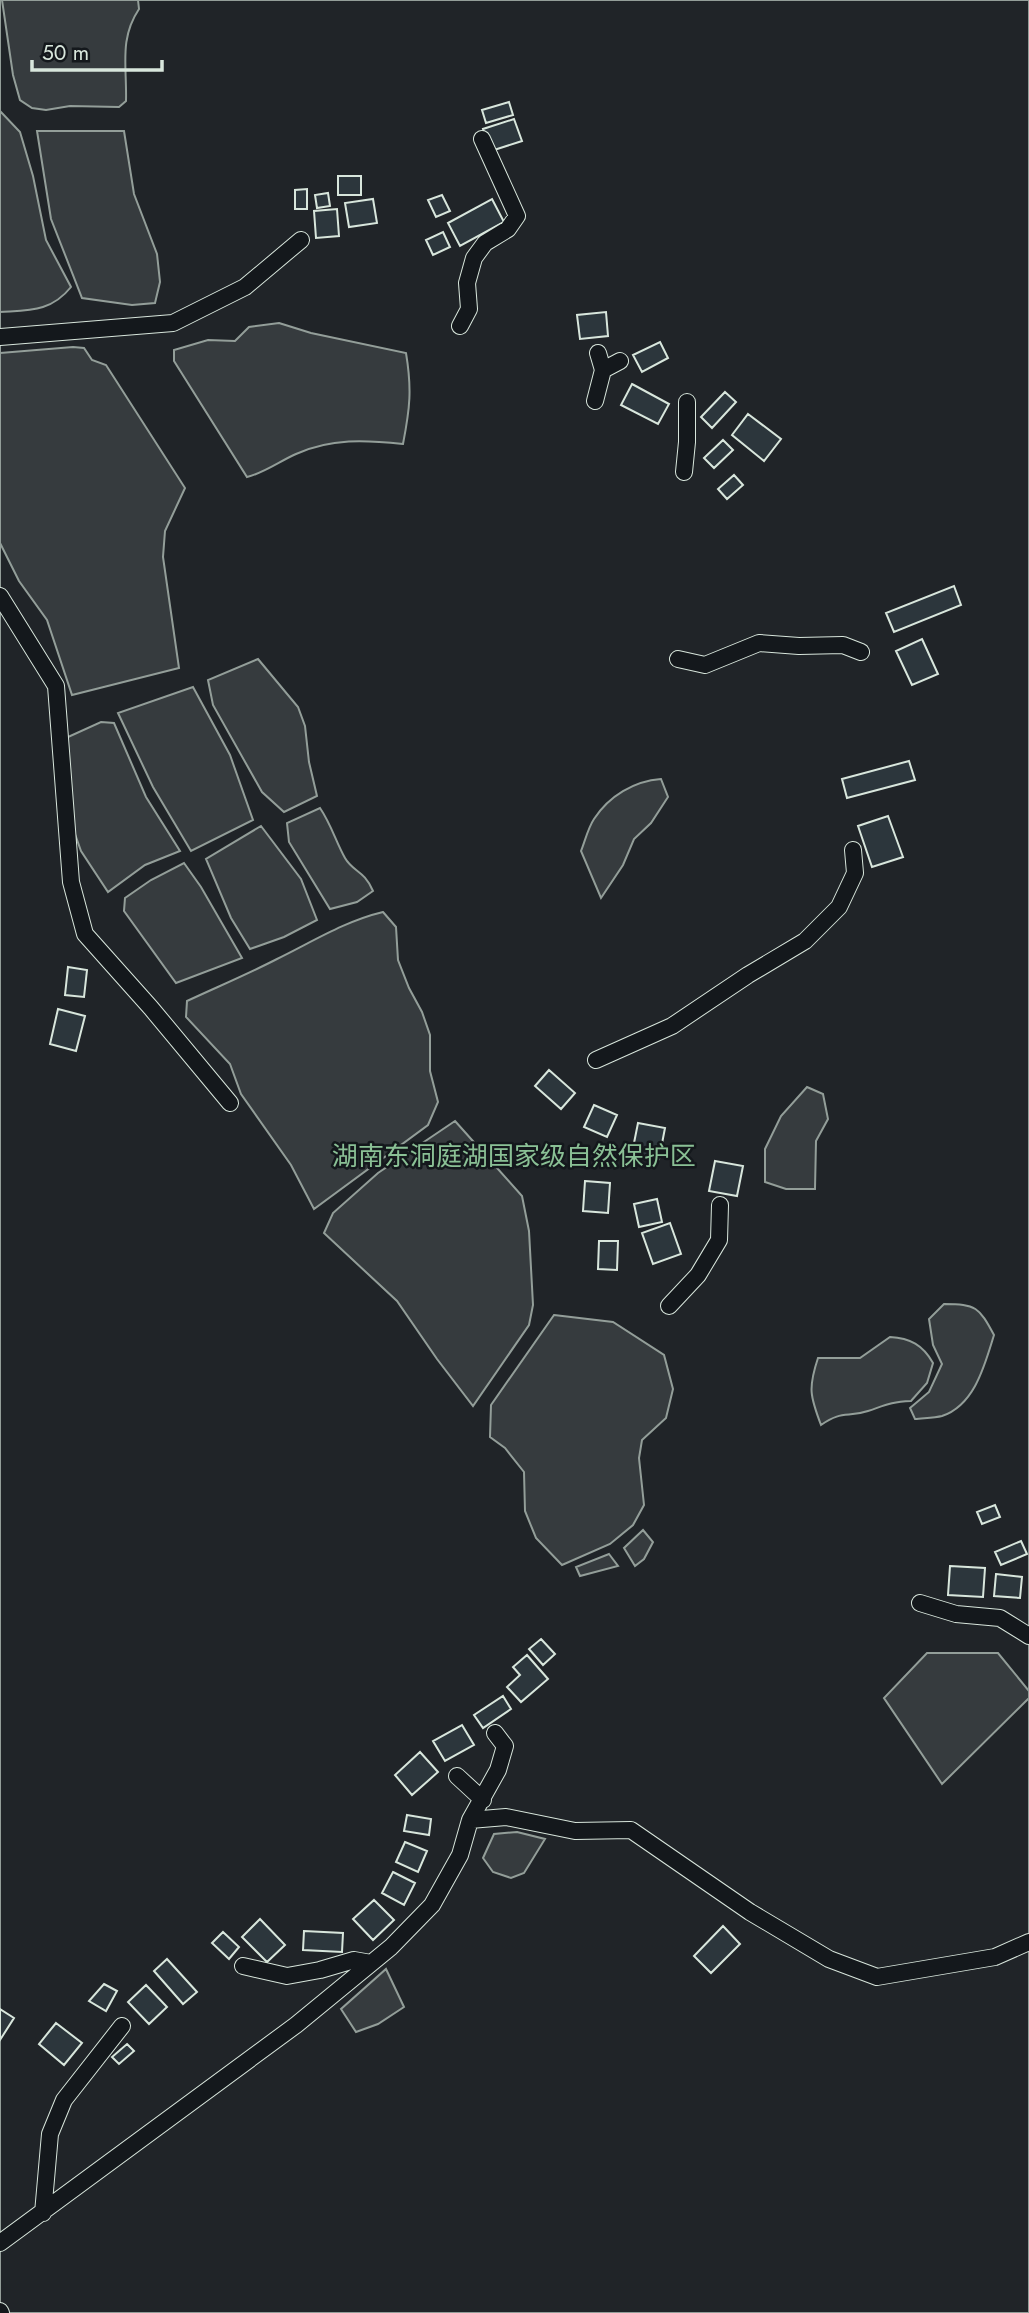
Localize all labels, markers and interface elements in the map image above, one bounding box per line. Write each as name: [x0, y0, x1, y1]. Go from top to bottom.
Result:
scale bar: [32, 28, 161, 72]
text: 50 m: [42, 38, 89, 68]
park label: 湖南东洞庭湖国家级自然保护区: [332, 1137, 696, 1175]

